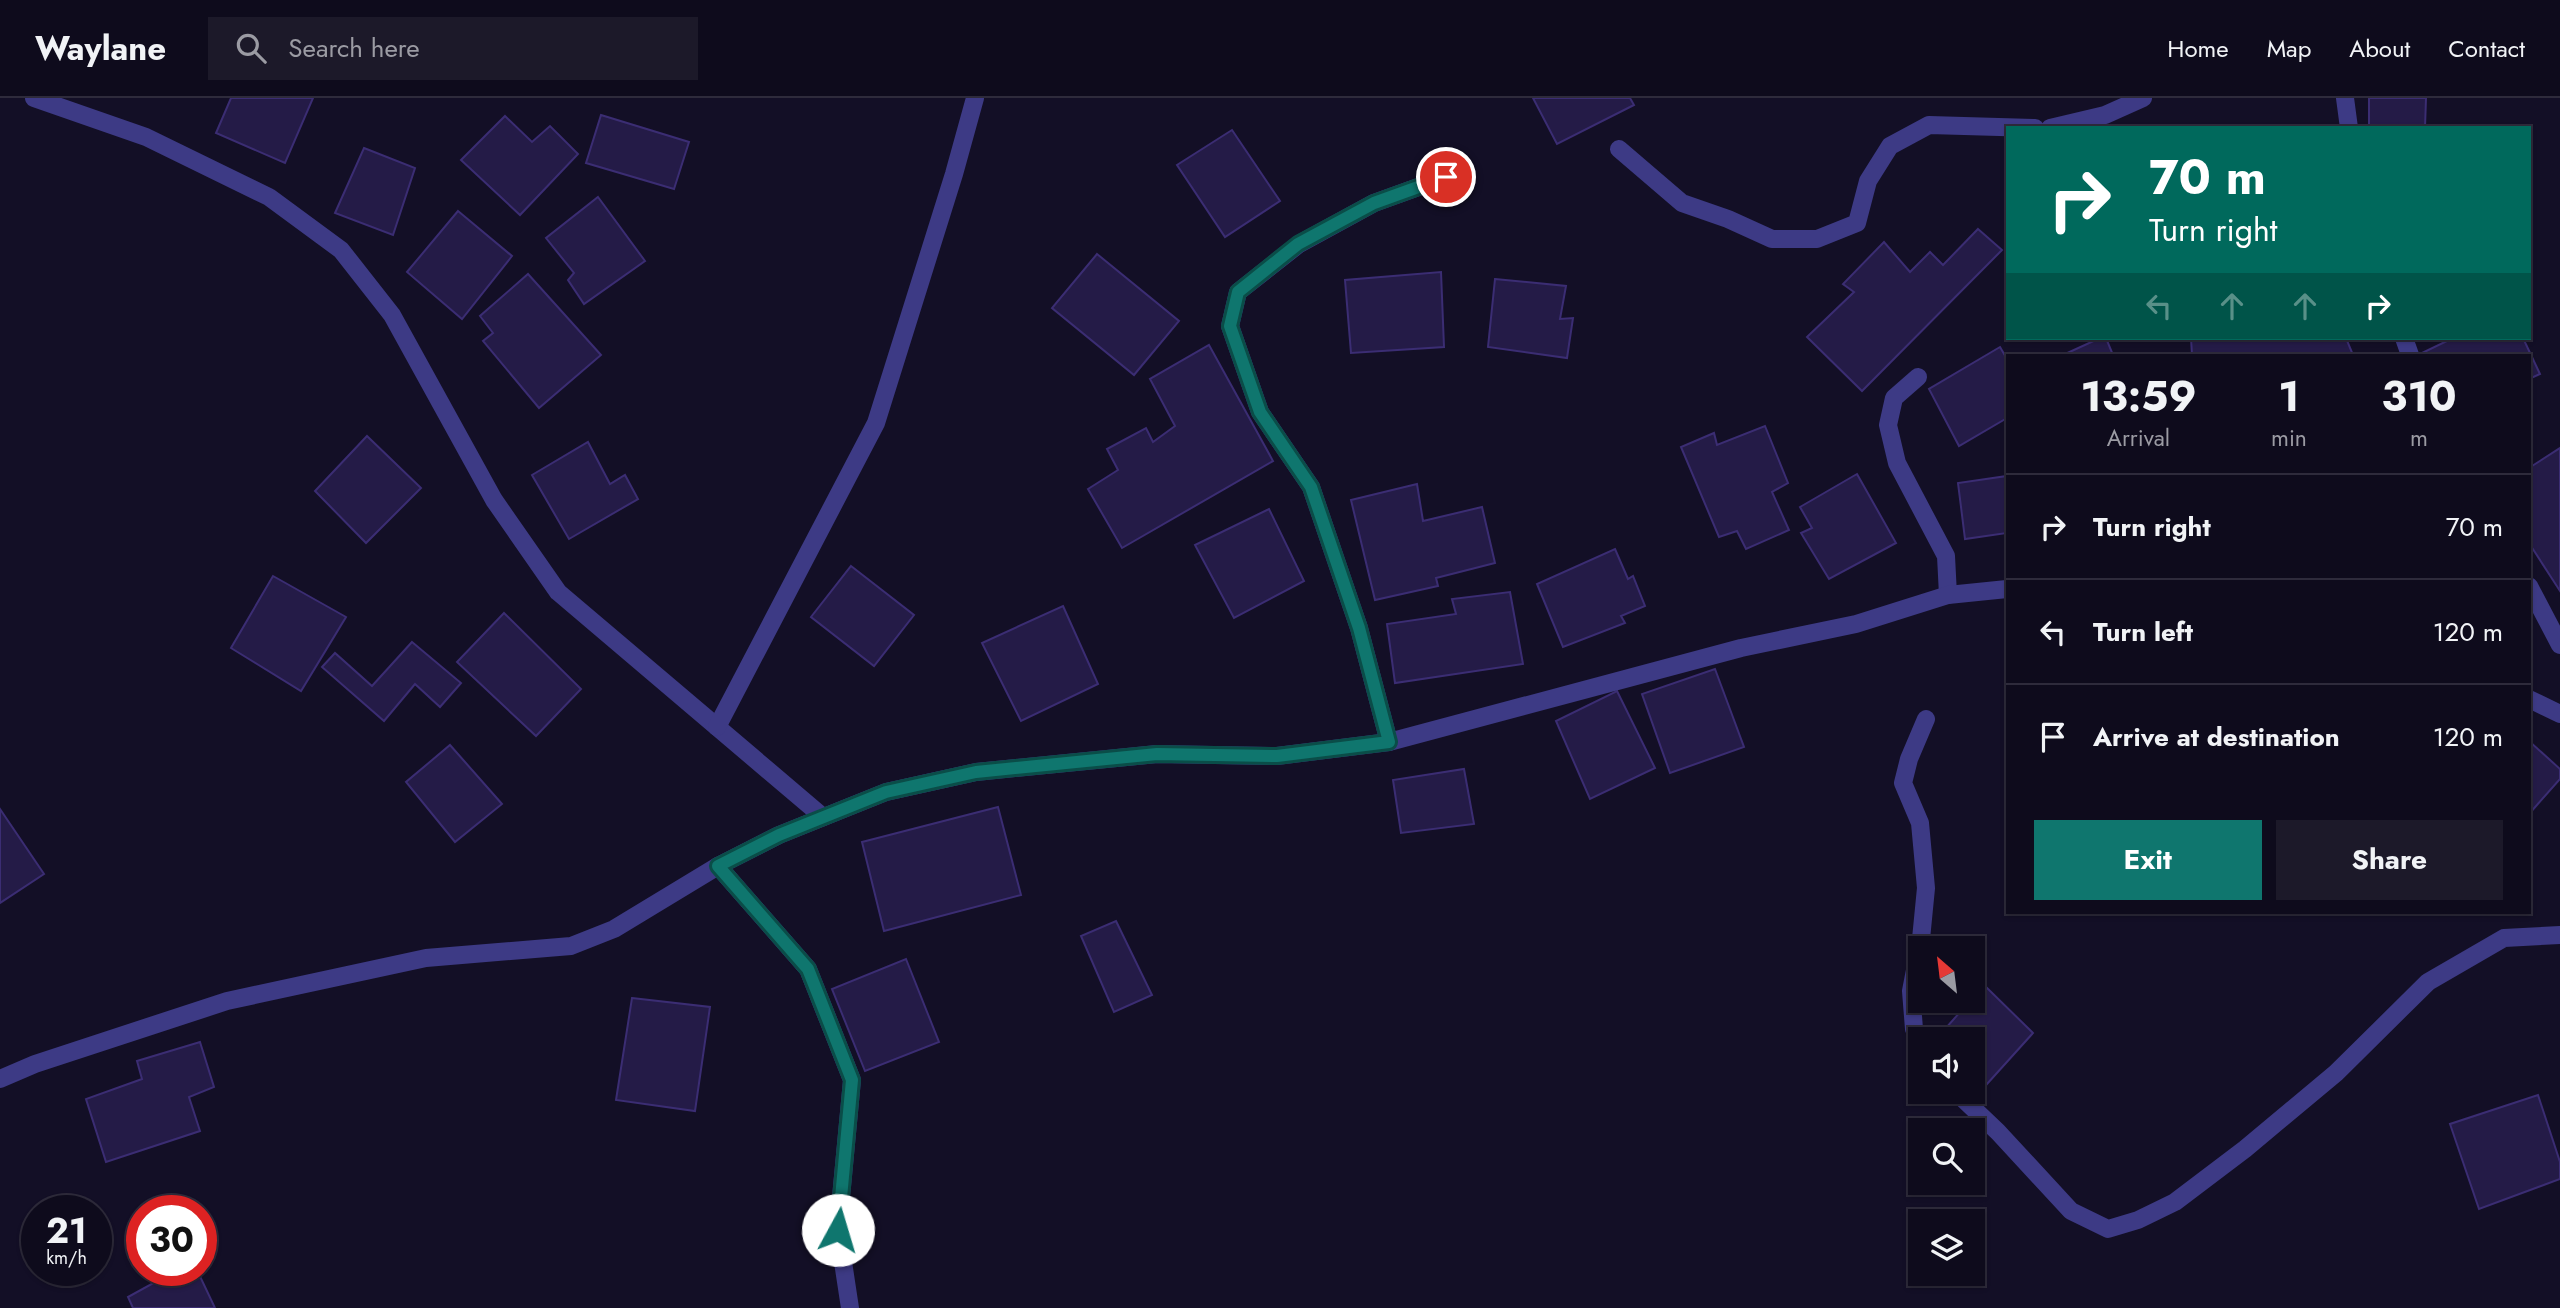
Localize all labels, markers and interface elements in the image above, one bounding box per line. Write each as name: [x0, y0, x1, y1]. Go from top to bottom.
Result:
search box: [208, 17, 698, 80]
text: Waylane: [35, 25, 166, 72]
icon: search: [232, 29, 270, 67]
text: Search here: [288, 29, 420, 67]
text: Home: [2167, 31, 2229, 66]
text: Map: [2267, 31, 2311, 66]
text: About: [2349, 31, 2410, 66]
text: Contact: [2448, 31, 2525, 66]
text: 70 m: [2149, 142, 2266, 212]
pin: [1416, 147, 1476, 207]
icon: right: [2034, 154, 2125, 245]
icon: arrive: [1427, 158, 1465, 196]
text: Turn right: [2149, 207, 2278, 253]
icon: left: [2140, 287, 2178, 325]
icon: ahead: [2213, 287, 2251, 325]
icon: ahead: [2286, 287, 2324, 325]
icon: right: [2359, 287, 2397, 325]
text: 13:59: [2080, 366, 2197, 427]
text: 1: [2278, 366, 2300, 427]
text: 310: [2381, 366, 2457, 427]
text: Arrival: [2107, 421, 2170, 455]
text: min: [2271, 421, 2307, 455]
text: m: [2410, 421, 2428, 455]
icon: right: [2034, 508, 2072, 546]
text: Turn right: [2093, 508, 2211, 546]
text: 70 m: [2446, 508, 2503, 546]
icon: left: [2034, 613, 2072, 651]
text: Turn left: [2093, 613, 2193, 651]
text: 120 m: [2433, 613, 2503, 651]
icon: arrive: [2034, 718, 2072, 756]
text: Arrive at destination: [2093, 718, 2340, 756]
text: 120 m: [2433, 718, 2503, 756]
button: Exit: [2034, 820, 2262, 900]
button: Share: [2276, 820, 2503, 900]
north arrow: [1908, 936, 1984, 1013]
map controls: [1908, 936, 1985, 1286]
button: sound: [1908, 1027, 1985, 1104]
button: search: [1908, 1118, 1985, 1195]
position arrow: [801, 1193, 875, 1267]
speed limit sign: 30: [126, 1195, 217, 1286]
text: 21: [46, 1206, 87, 1256]
button: layers: [1908, 1209, 1985, 1286]
text: km/h: [46, 1245, 87, 1271]

